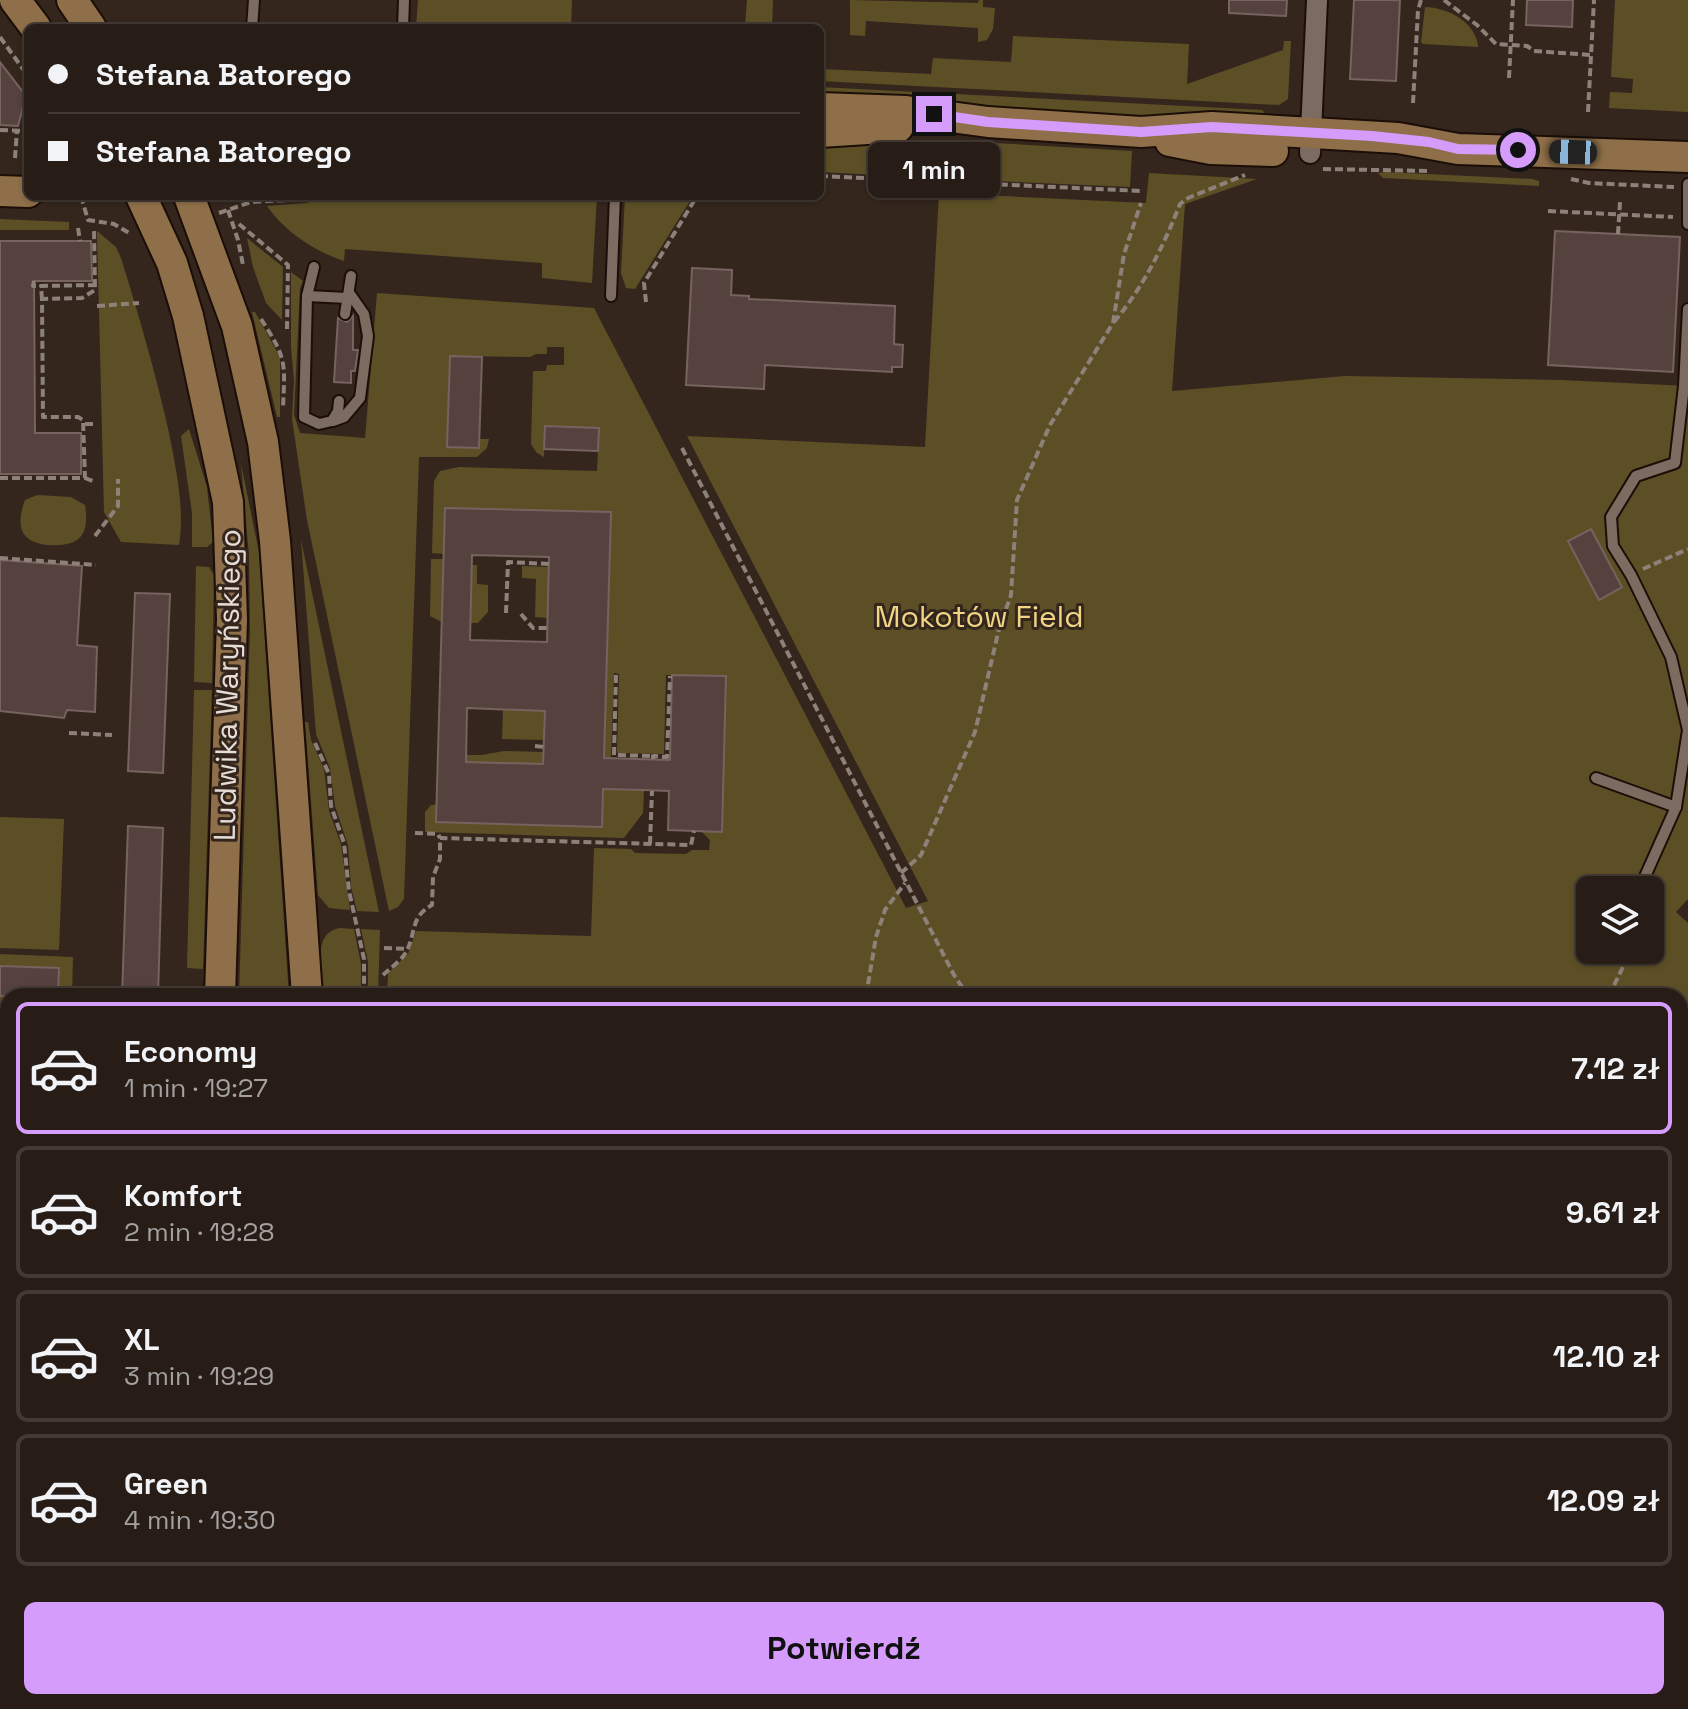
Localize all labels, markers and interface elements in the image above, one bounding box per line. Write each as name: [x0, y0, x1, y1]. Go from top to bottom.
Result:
text: Stefana Batorego: [96, 55, 352, 94]
route end: [916, 96, 952, 132]
text: Stefana Batorego: [96, 132, 352, 171]
route start: [1500, 132, 1536, 168]
car: [1549, 139, 1597, 165]
callout: 1 min: [868, 142, 1000, 198]
text: 1 min: [902, 153, 966, 187]
street label: Ludwika Waryńskiego: [205, 529, 249, 841]
park label: Mokotów Field: [874, 597, 1084, 636]
map controls: [1576, 876, 1664, 964]
button: layers: [1576, 876, 1664, 964]
icon: car: [28, 1032, 100, 1104]
text: Economy: [124, 1032, 257, 1071]
text: 7.12 zł: [1571, 1049, 1660, 1088]
text: 1 min · 19:27: [124, 1071, 268, 1105]
icon: car: [28, 1176, 100, 1248]
text: Komfort: [124, 1176, 242, 1215]
text: 9.61 zł: [1566, 1193, 1660, 1232]
text: 2 min · 19:28: [124, 1215, 275, 1249]
icon: car: [28, 1320, 100, 1392]
text: XL: [124, 1320, 160, 1359]
text: 12.10 zł: [1553, 1337, 1660, 1376]
text: 3 min · 19:29: [124, 1359, 274, 1393]
icon: car: [28, 1464, 100, 1536]
text: Green: [124, 1464, 208, 1503]
text: 12.09 zł: [1547, 1481, 1660, 1520]
text: 4 min · 19:30: [124, 1503, 276, 1537]
button: Potwierdź: [24, 1602, 1664, 1694]

